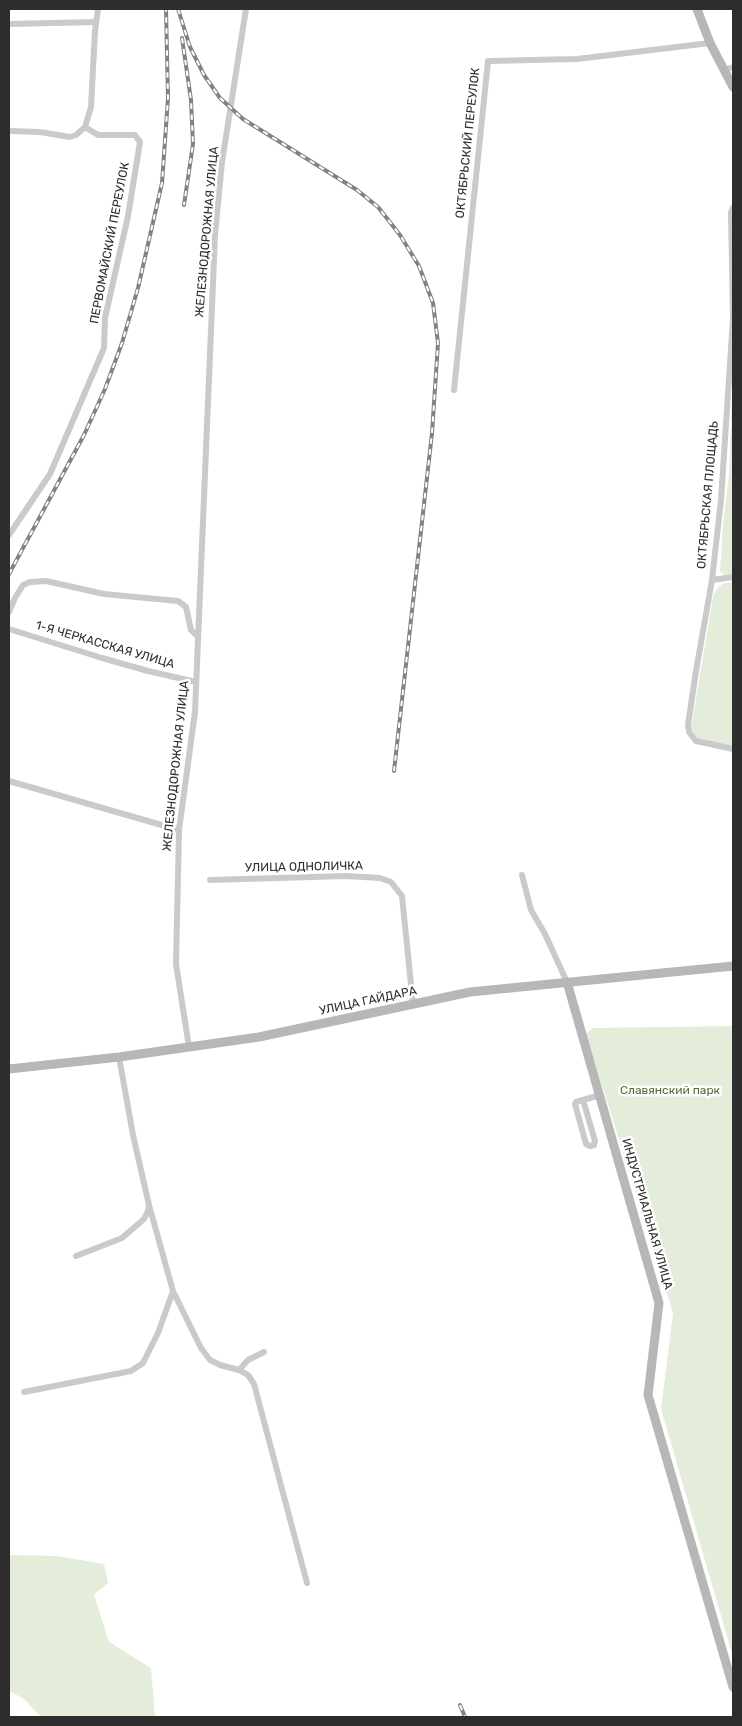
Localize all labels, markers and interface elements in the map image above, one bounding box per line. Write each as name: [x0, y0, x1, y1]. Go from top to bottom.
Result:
street label: ОКТЯБРЬСКИЙ ПЕРЕУЛОК: [453, 67, 483, 219]
street label: ЖЕЛЕЗНОДОРОЖНАЯ УЛИЦА: [192, 146, 222, 318]
street label: ПЕРВОМАЙСКИЙ ПЕРЕУЛОК: [87, 161, 133, 325]
street label: ОКТЯБРЬСКАЯ ПЛОЩАДЬ: [694, 420, 722, 570]
street label: 1-Я ЧЕРКАССКАЯ УЛИЦА: [34, 618, 176, 672]
street label: ЖЕЛЕЗНОДОРОЖНАЯ УЛИЦА: [160, 680, 192, 852]
street label: УЛИЦА ОДНОЛИЧКА: [245, 859, 363, 875]
street label: УЛИЦА ГАЙДАРА: [318, 984, 418, 1018]
park label: Славянский парк: [620, 1084, 720, 1098]
street label: ИНДУСТРИАЛЬНАЯ УЛИЦА: [619, 1137, 675, 1291]

